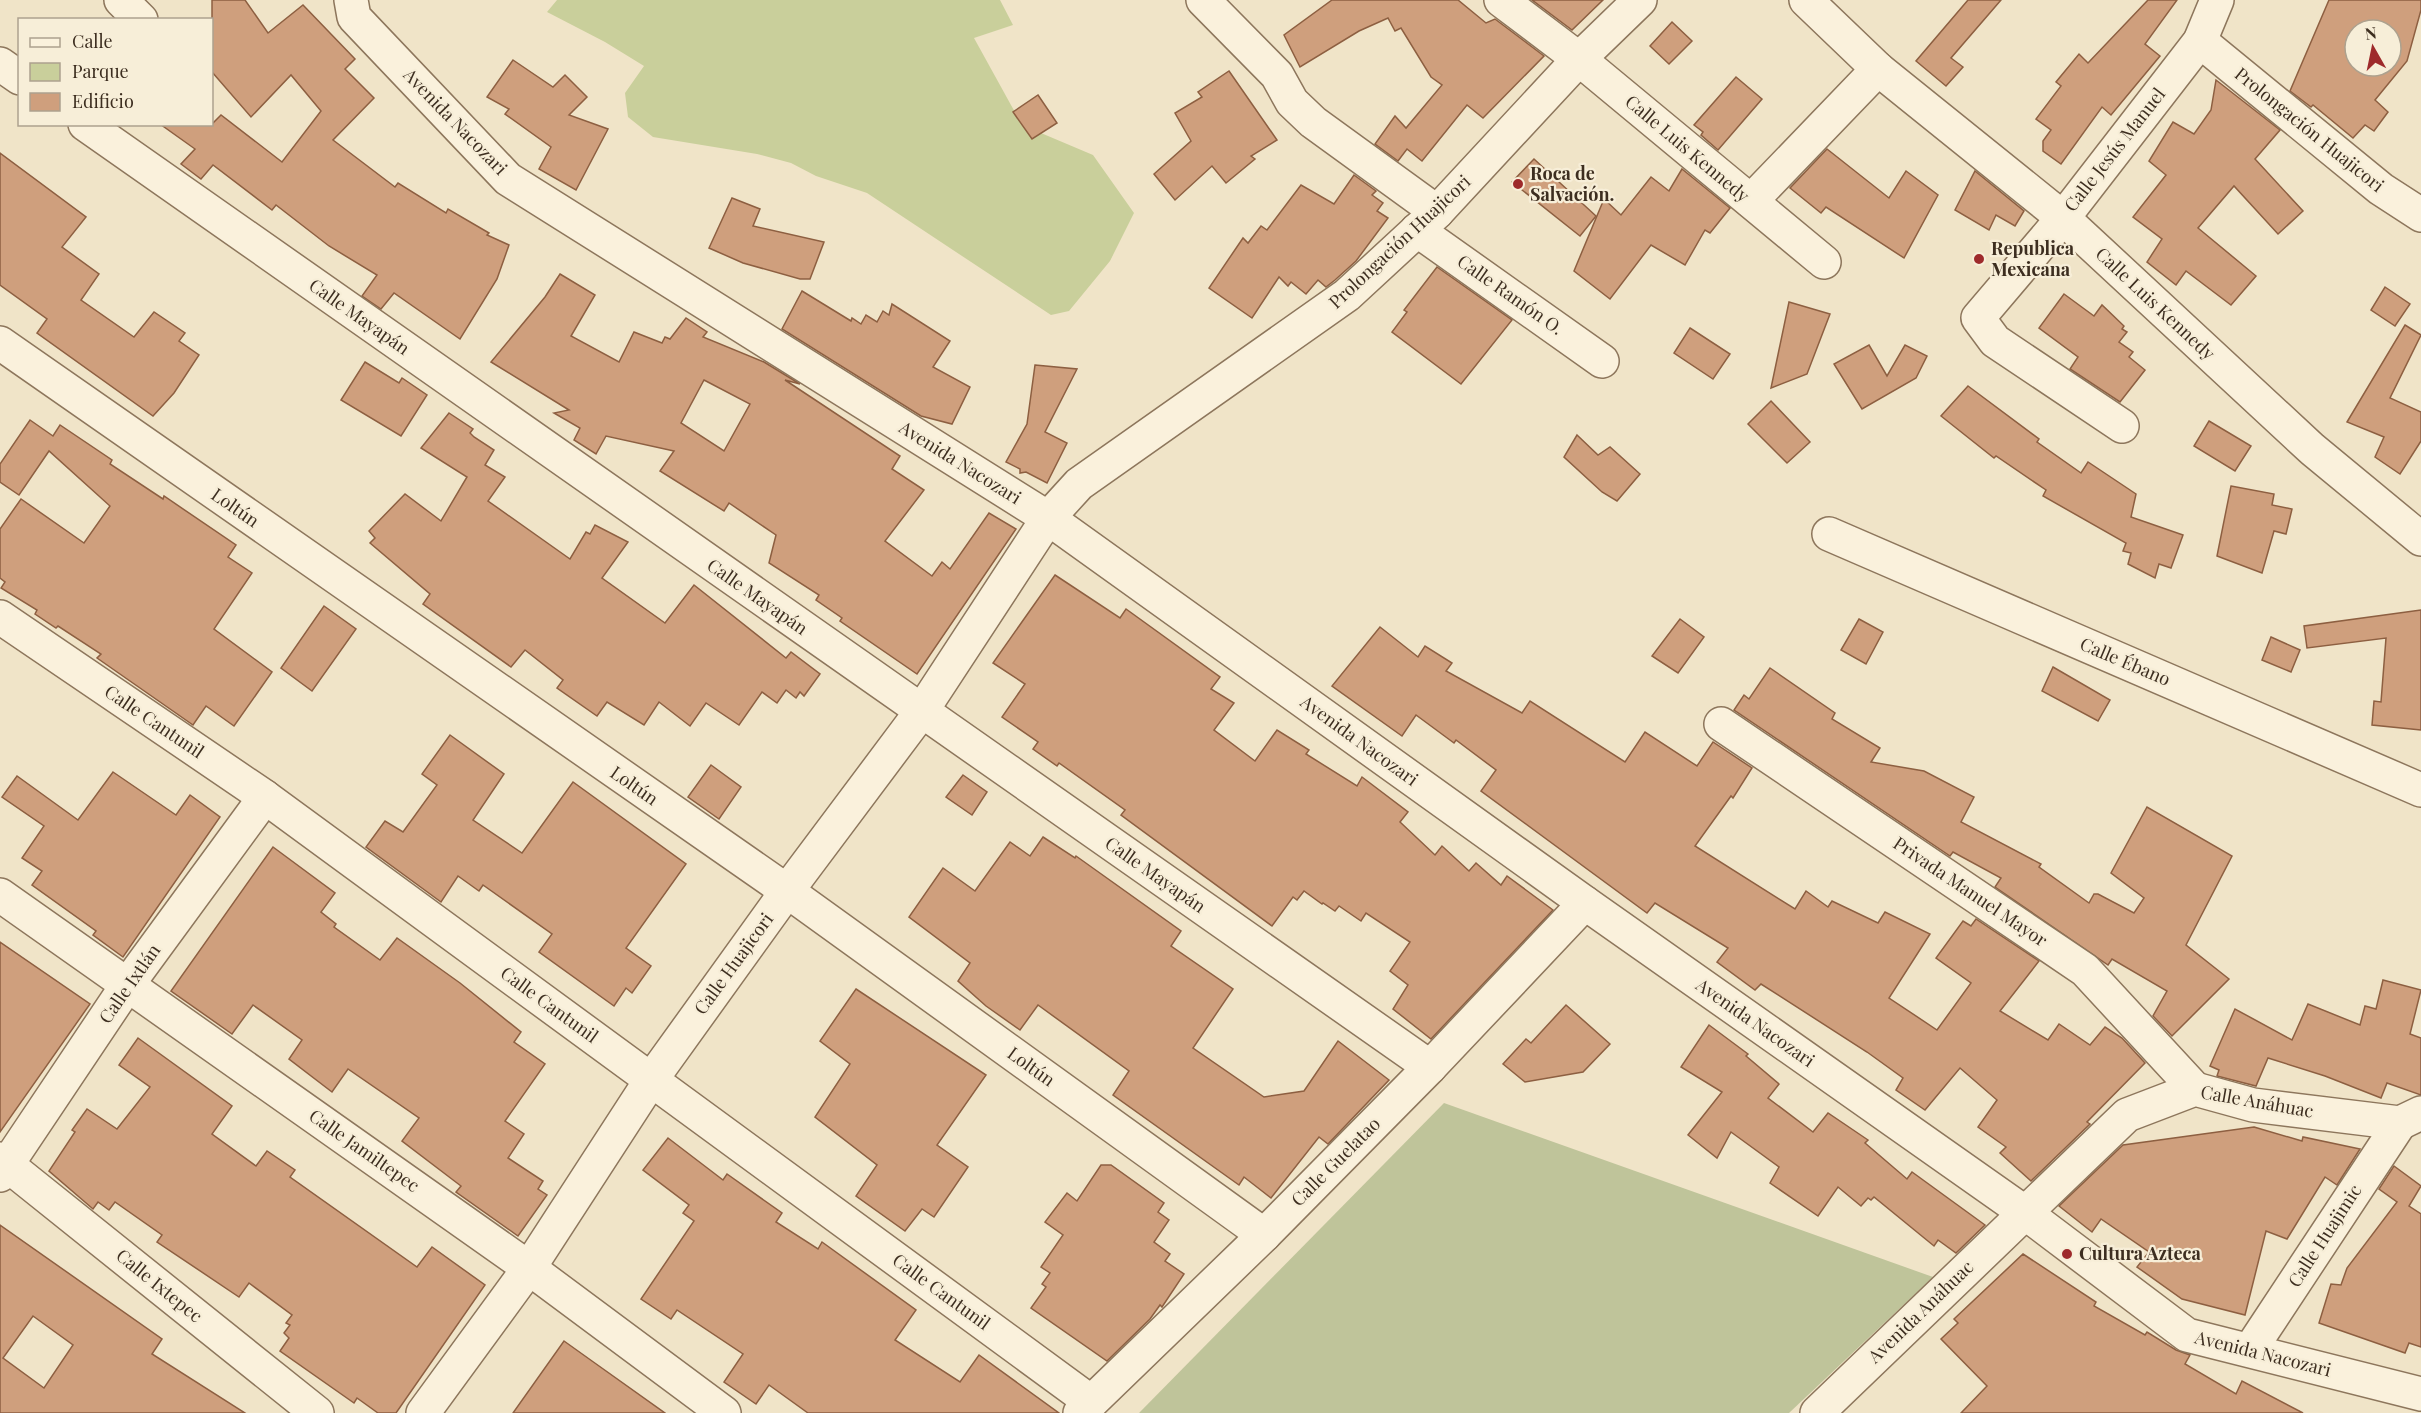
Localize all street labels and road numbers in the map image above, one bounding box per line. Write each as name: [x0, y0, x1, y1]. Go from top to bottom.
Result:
street label: Avenida Nacozari: [398, 62, 513, 180]
street label: Prolongación Huajicori: [2230, 62, 2389, 197]
street label: Calle Jesús Manuel: [2058, 83, 2170, 216]
street label: Calle Luis Kennedy: [1621, 89, 1755, 207]
street label: Prolongación Huajicori: [1323, 169, 1475, 313]
street label: Calle Luis Kennedy: [2091, 242, 2221, 365]
street label: Calle Ramón O.: [1453, 249, 1568, 340]
street label: Calle Mayapán: [305, 273, 415, 360]
street label: Avenida Nacozari: [894, 414, 1026, 509]
street label: Loltún: [207, 482, 264, 532]
street label: Calle Mayapán: [703, 553, 813, 640]
street label: Calle Ébano: [2077, 631, 2174, 691]
street label: Calle Cantunil: [100, 679, 209, 763]
street label: Avenida Nacozari: [1295, 689, 1423, 791]
street label: Loltún: [606, 760, 663, 810]
street label: Calle Mayapán: [1101, 831, 1211, 918]
street label: Privada Manuel Mayor: [1889, 831, 2052, 952]
street label: Calle Huajicori: [688, 908, 778, 1019]
street label: Calle Ixtlán: [93, 939, 165, 1028]
street label: Calle Cantunil: [496, 961, 603, 1048]
street label: Avenida Nacozari: [1691, 972, 1820, 1072]
street label: Loltún: [1003, 1041, 1060, 1092]
street label: Calle Anáhuac: [2199, 1079, 2316, 1123]
street label: Calle Jamiltepec: [305, 1103, 425, 1197]
street label: Calle Guelatao: [1286, 1111, 1385, 1211]
street label: Calle Huajimic: [2282, 1179, 2366, 1291]
street label: Calle Ixtepec: [112, 1243, 208, 1328]
street label: Calle Cantunil: [888, 1248, 995, 1335]
street label: Avenida Anáhuac: [1862, 1255, 1978, 1369]
street label: Avenida Nacozari: [2192, 1324, 2334, 1382]

